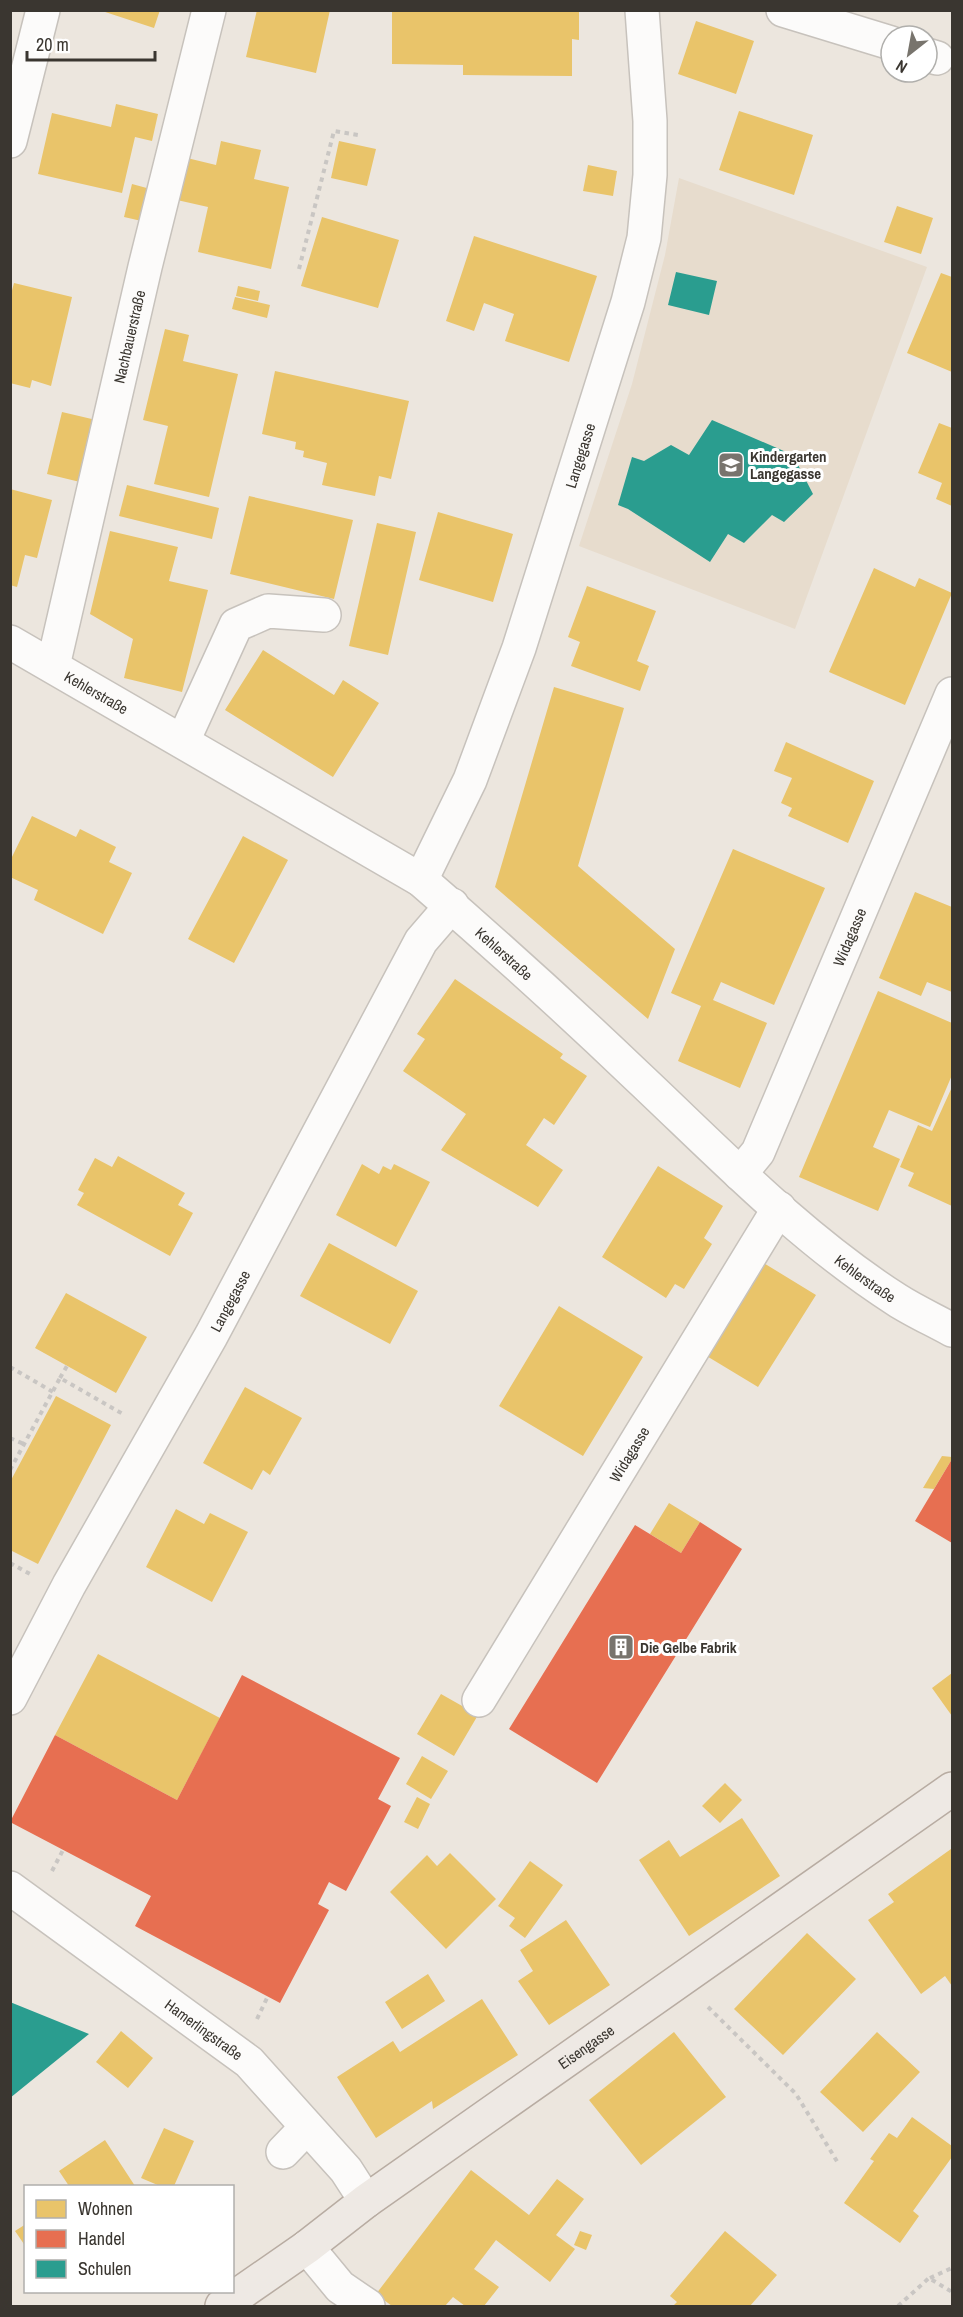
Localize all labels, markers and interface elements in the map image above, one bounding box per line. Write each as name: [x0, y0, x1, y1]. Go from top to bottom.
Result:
scale bar: [27, 24, 154, 62]
north arrow: [879, 24, 939, 84]
text: 20 m: [36, 32, 69, 57]
text: N: [892, 55, 911, 79]
street label: Nachbauerstraße: [108, 288, 150, 385]
street label: Langegasse: [560, 420, 600, 491]
place label: Kindergarten Langegasse: [750, 446, 827, 484]
school or university icon: Kindergarten Langegasse: [716, 450, 746, 480]
street label: Kehlerstraße: [61, 665, 132, 719]
street label: Widagasse: [827, 904, 871, 969]
street label: Kehlerstraße: [471, 922, 538, 985]
street label: Kehlerstraße: [831, 1249, 900, 1307]
street label: Langegasse: [205, 1266, 255, 1335]
street label: Widagasse: [604, 1422, 654, 1486]
building icon: Die Gelbe Fabrik: [606, 1632, 636, 1662]
place label: Die Gelbe Fabrik: [640, 1637, 737, 1658]
street label: Hamerlingstraße: [161, 1994, 247, 2065]
street label: Eisengasse: [553, 2019, 618, 2074]
legend: [24, 2185, 234, 2293]
text: Wohnen: [78, 2196, 133, 2221]
text: Handel: [78, 2226, 125, 2251]
text: Schulen: [78, 2256, 131, 2281]

